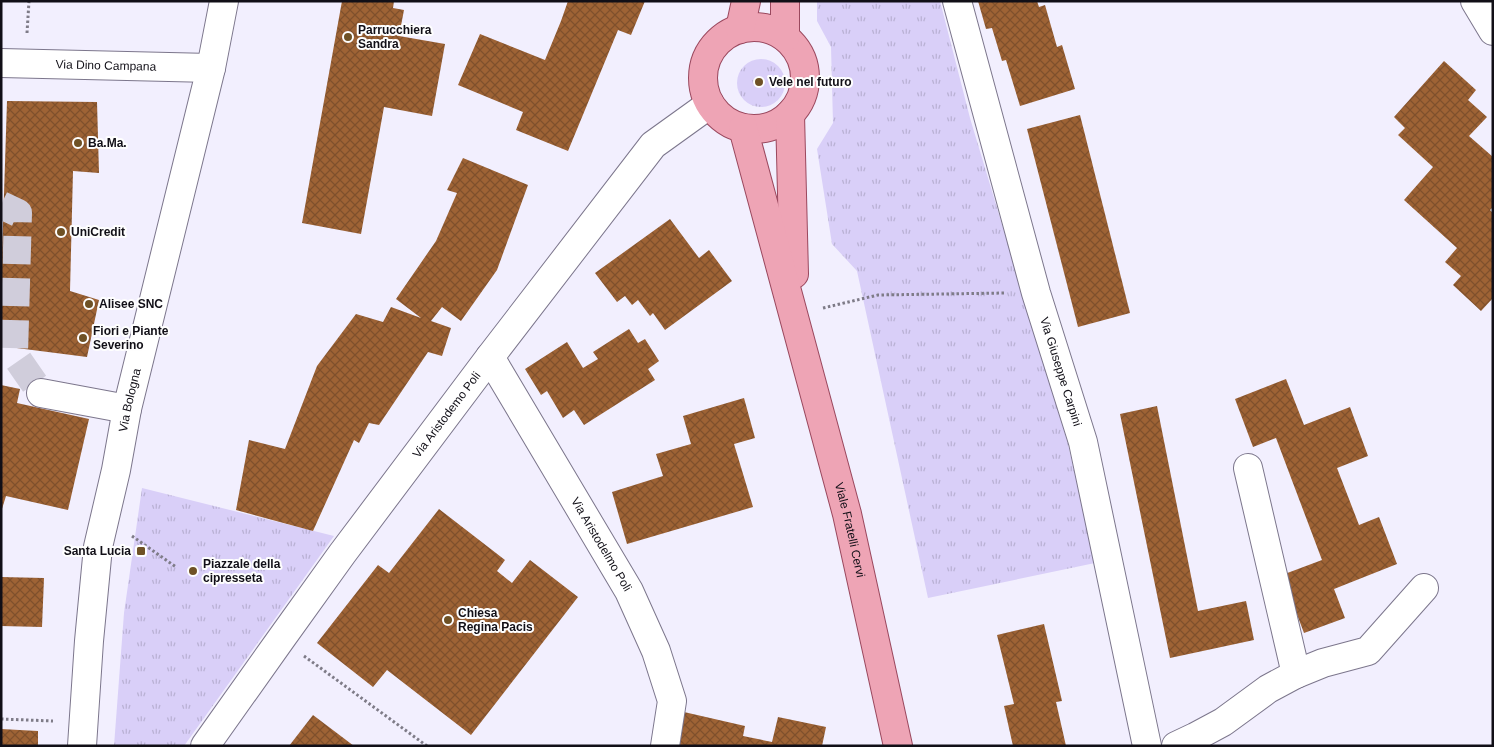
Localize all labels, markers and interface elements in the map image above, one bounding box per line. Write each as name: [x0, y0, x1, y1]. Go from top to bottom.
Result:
place label: Parrucchiera Sandra: [358, 23, 432, 51]
marker: Parrucchiera Sandra: [342, 31, 354, 43]
street label: Via Dino Campana: [55, 57, 157, 74]
place label: Vele nel futuro: [769, 75, 852, 89]
marker: Vele nel futuro: [753, 76, 765, 88]
place label: Ba.Ma.: [88, 136, 127, 150]
marker: Ba.Ma.: [72, 137, 84, 149]
place label: UniCredit: [71, 225, 125, 239]
marker: UniCredit: [55, 226, 67, 238]
place label: Alisee SNC: [99, 297, 163, 311]
marker: Alisee SNC: [83, 298, 95, 310]
street label: Via Giuseppe Carpini: [1037, 316, 1085, 428]
place label: Fiori e Piante Severino: [93, 324, 169, 352]
marker: Fiori e Piante Severino: [77, 332, 89, 344]
street label: Via Bologna: [116, 367, 144, 433]
street label: Via Aristodemo Poli: [410, 369, 483, 461]
street label: Viale Fratelli Cervi: [832, 481, 868, 579]
street label: Via Aristodelmo Poli: [568, 495, 635, 594]
place label: Santa Lucia: [64, 544, 131, 558]
marker: Santa Lucia: [135, 545, 147, 557]
place label: Piazzale della cipresseta: [203, 557, 281, 585]
marker: Piazzale della cipresseta: [187, 565, 199, 577]
place label: Chiesa Regina Pacis: [458, 606, 533, 634]
marker: Chiesa Regina Pacis: [442, 614, 454, 626]

